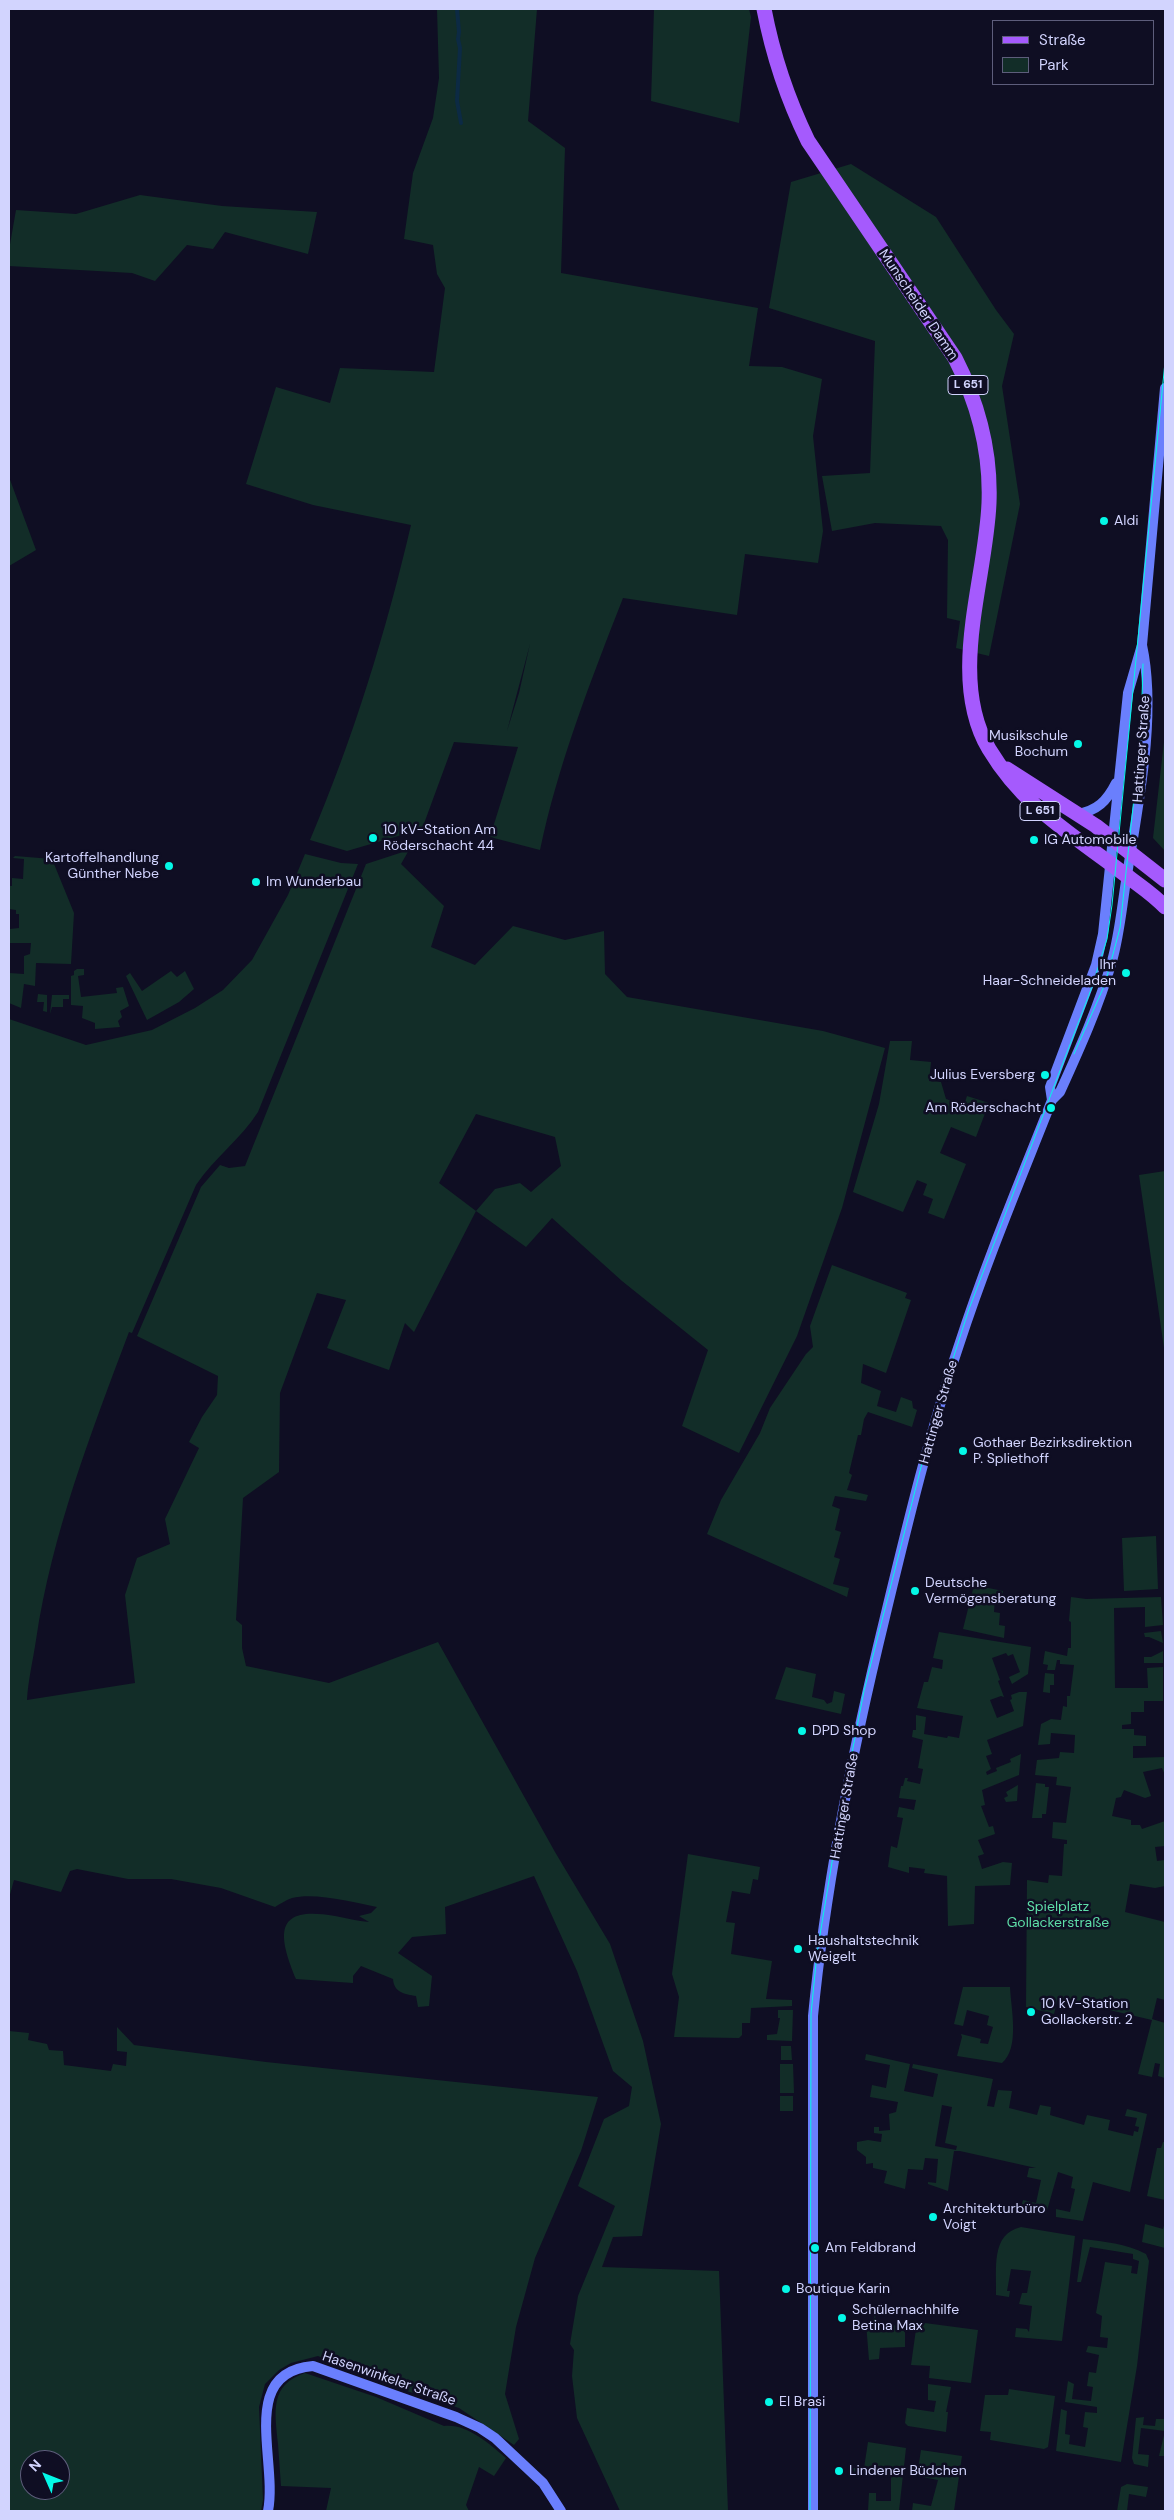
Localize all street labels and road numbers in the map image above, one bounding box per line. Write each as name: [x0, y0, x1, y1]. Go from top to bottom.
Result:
street label: Munscheider Damm: [875, 246, 961, 364]
road number: L 651: [948, 376, 988, 394]
street label: Hattinger Straße: [1130, 695, 1154, 803]
road number: L 651: [1020, 801, 1060, 820]
street label: Hattinger Straße: [916, 1358, 962, 1466]
street label: Hattinger Straße: [827, 1752, 863, 1860]
street label: Hasenwinkeler Straße: [320, 2348, 458, 2410]

